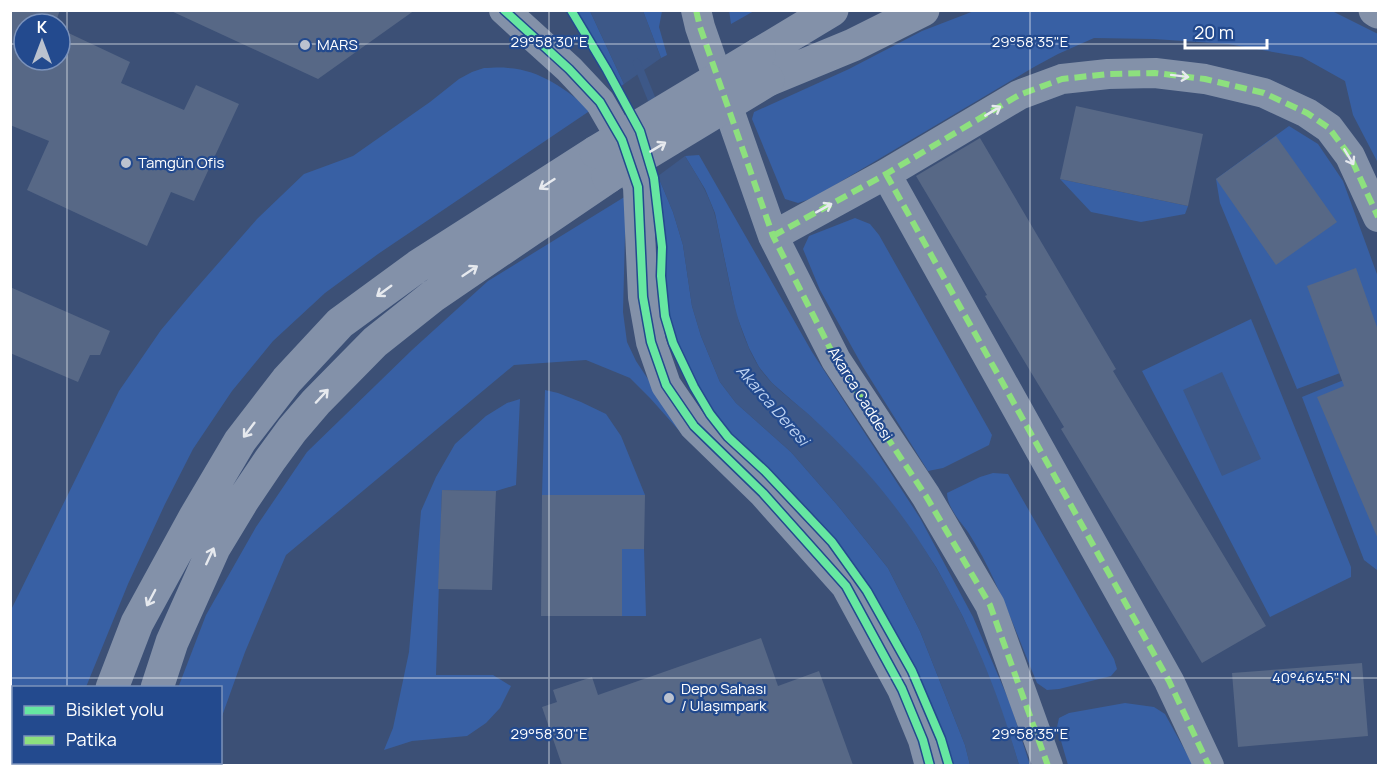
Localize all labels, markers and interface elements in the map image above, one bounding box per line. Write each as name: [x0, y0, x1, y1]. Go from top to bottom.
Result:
north arrow: [12, 12, 72, 72]
scale bar: [1185, 12, 1268, 50]
text: K: [37, 16, 48, 38]
text: 20 m: [1194, 20, 1234, 44]
text: 29°58'30"E: [510, 31, 588, 52]
text: 29°58'35"E: [992, 31, 1068, 52]
place label: MARS: [317, 34, 358, 55]
marker: MARS: [298, 38, 312, 52]
one-way arrow: [1170, 71, 1190, 82]
one-way arrow: [984, 104, 1001, 116]
one-way arrow: [649, 140, 666, 152]
one-way arrow: [1344, 148, 1356, 165]
place label: Tamgün Ofis: [138, 152, 225, 173]
marker: Tamgün Ofis: [119, 156, 133, 170]
one-way arrow: [539, 178, 556, 190]
one-way arrow: [815, 202, 832, 214]
one-way arrow: [462, 265, 478, 277]
one-way arrow: [376, 284, 392, 297]
street label: Akarca Caddesi: [823, 343, 898, 445]
water label: Akarca Deresi: [732, 360, 816, 452]
one-way arrow: [315, 389, 329, 404]
one-way arrow: [242, 421, 255, 437]
one-way arrow: [205, 547, 217, 565]
one-way arrow: [145, 589, 157, 606]
text: 40°46'45"N: [1272, 667, 1350, 688]
place label: Depo Sahası / Ulaşımpark: [681, 678, 767, 716]
legend: [12, 686, 222, 764]
marker: Depo Sahası / Ulaşımpark: [662, 691, 676, 705]
text: Bisiklet yolu: [66, 697, 164, 721]
text: 29°58'30"E: [510, 723, 588, 744]
text: 29°58'35"E: [992, 723, 1068, 744]
text: Patika: [66, 727, 117, 751]

